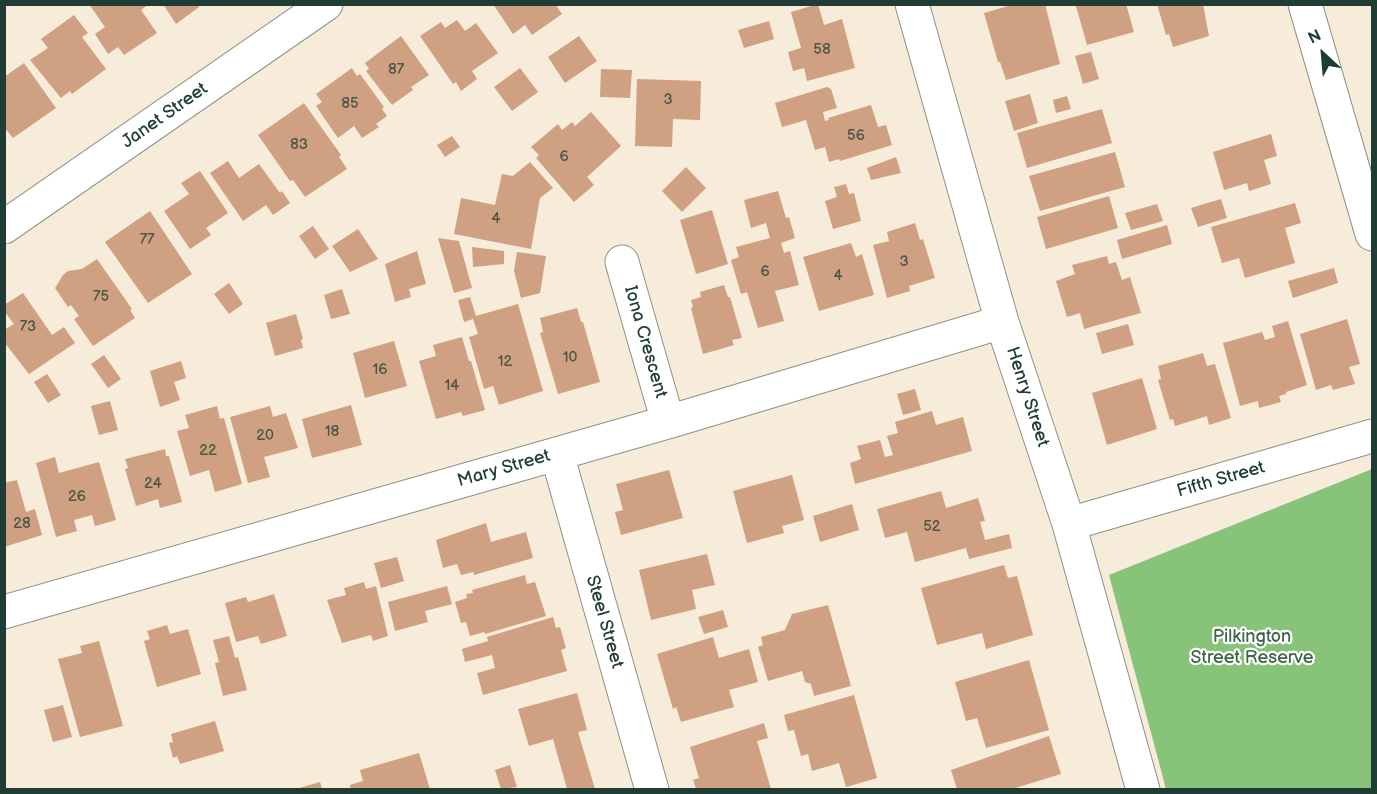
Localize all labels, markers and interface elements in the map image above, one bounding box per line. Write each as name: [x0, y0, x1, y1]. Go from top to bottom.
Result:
north arrow: [1293, 24, 1353, 84]
text: N: [1305, 26, 1324, 49]
house number: 58: [813, 41, 831, 59]
house number: 87: [388, 61, 404, 79]
street label: Janet Street: [118, 79, 212, 153]
house number: 3: [663, 91, 673, 109]
house number: 85: [341, 95, 359, 113]
house number: 56: [847, 127, 865, 145]
house number: 83: [290, 136, 308, 154]
house number: 6: [559, 148, 569, 166]
house number: 4: [491, 210, 501, 228]
house number: 77: [140, 231, 154, 249]
house number: 3: [899, 253, 909, 271]
house number: 6: [760, 263, 770, 281]
house number: 4: [833, 267, 843, 285]
street label: Iona Crescent: [619, 284, 671, 400]
house number: 75: [93, 288, 109, 306]
house number: 73: [20, 318, 36, 336]
street label: Henry Street: [1001, 344, 1053, 450]
house number: 10: [563, 349, 577, 367]
house number: 12: [498, 353, 512, 371]
house number: 16: [373, 361, 387, 379]
house number: 14: [445, 377, 459, 395]
house number: 18: [325, 423, 339, 441]
house number: 20: [256, 427, 274, 445]
house number: 22: [199, 442, 217, 460]
street label: Mary Street: [455, 445, 553, 493]
street label: Fifth Street: [1175, 457, 1267, 503]
house number: 24: [144, 475, 162, 493]
house number: 26: [68, 488, 86, 506]
house number: 28: [13, 515, 31, 533]
house number: 52: [923, 518, 941, 536]
street label: Steel Street: [580, 573, 628, 671]
park label: Pilkington Street Reserve: [1191, 626, 1313, 668]

